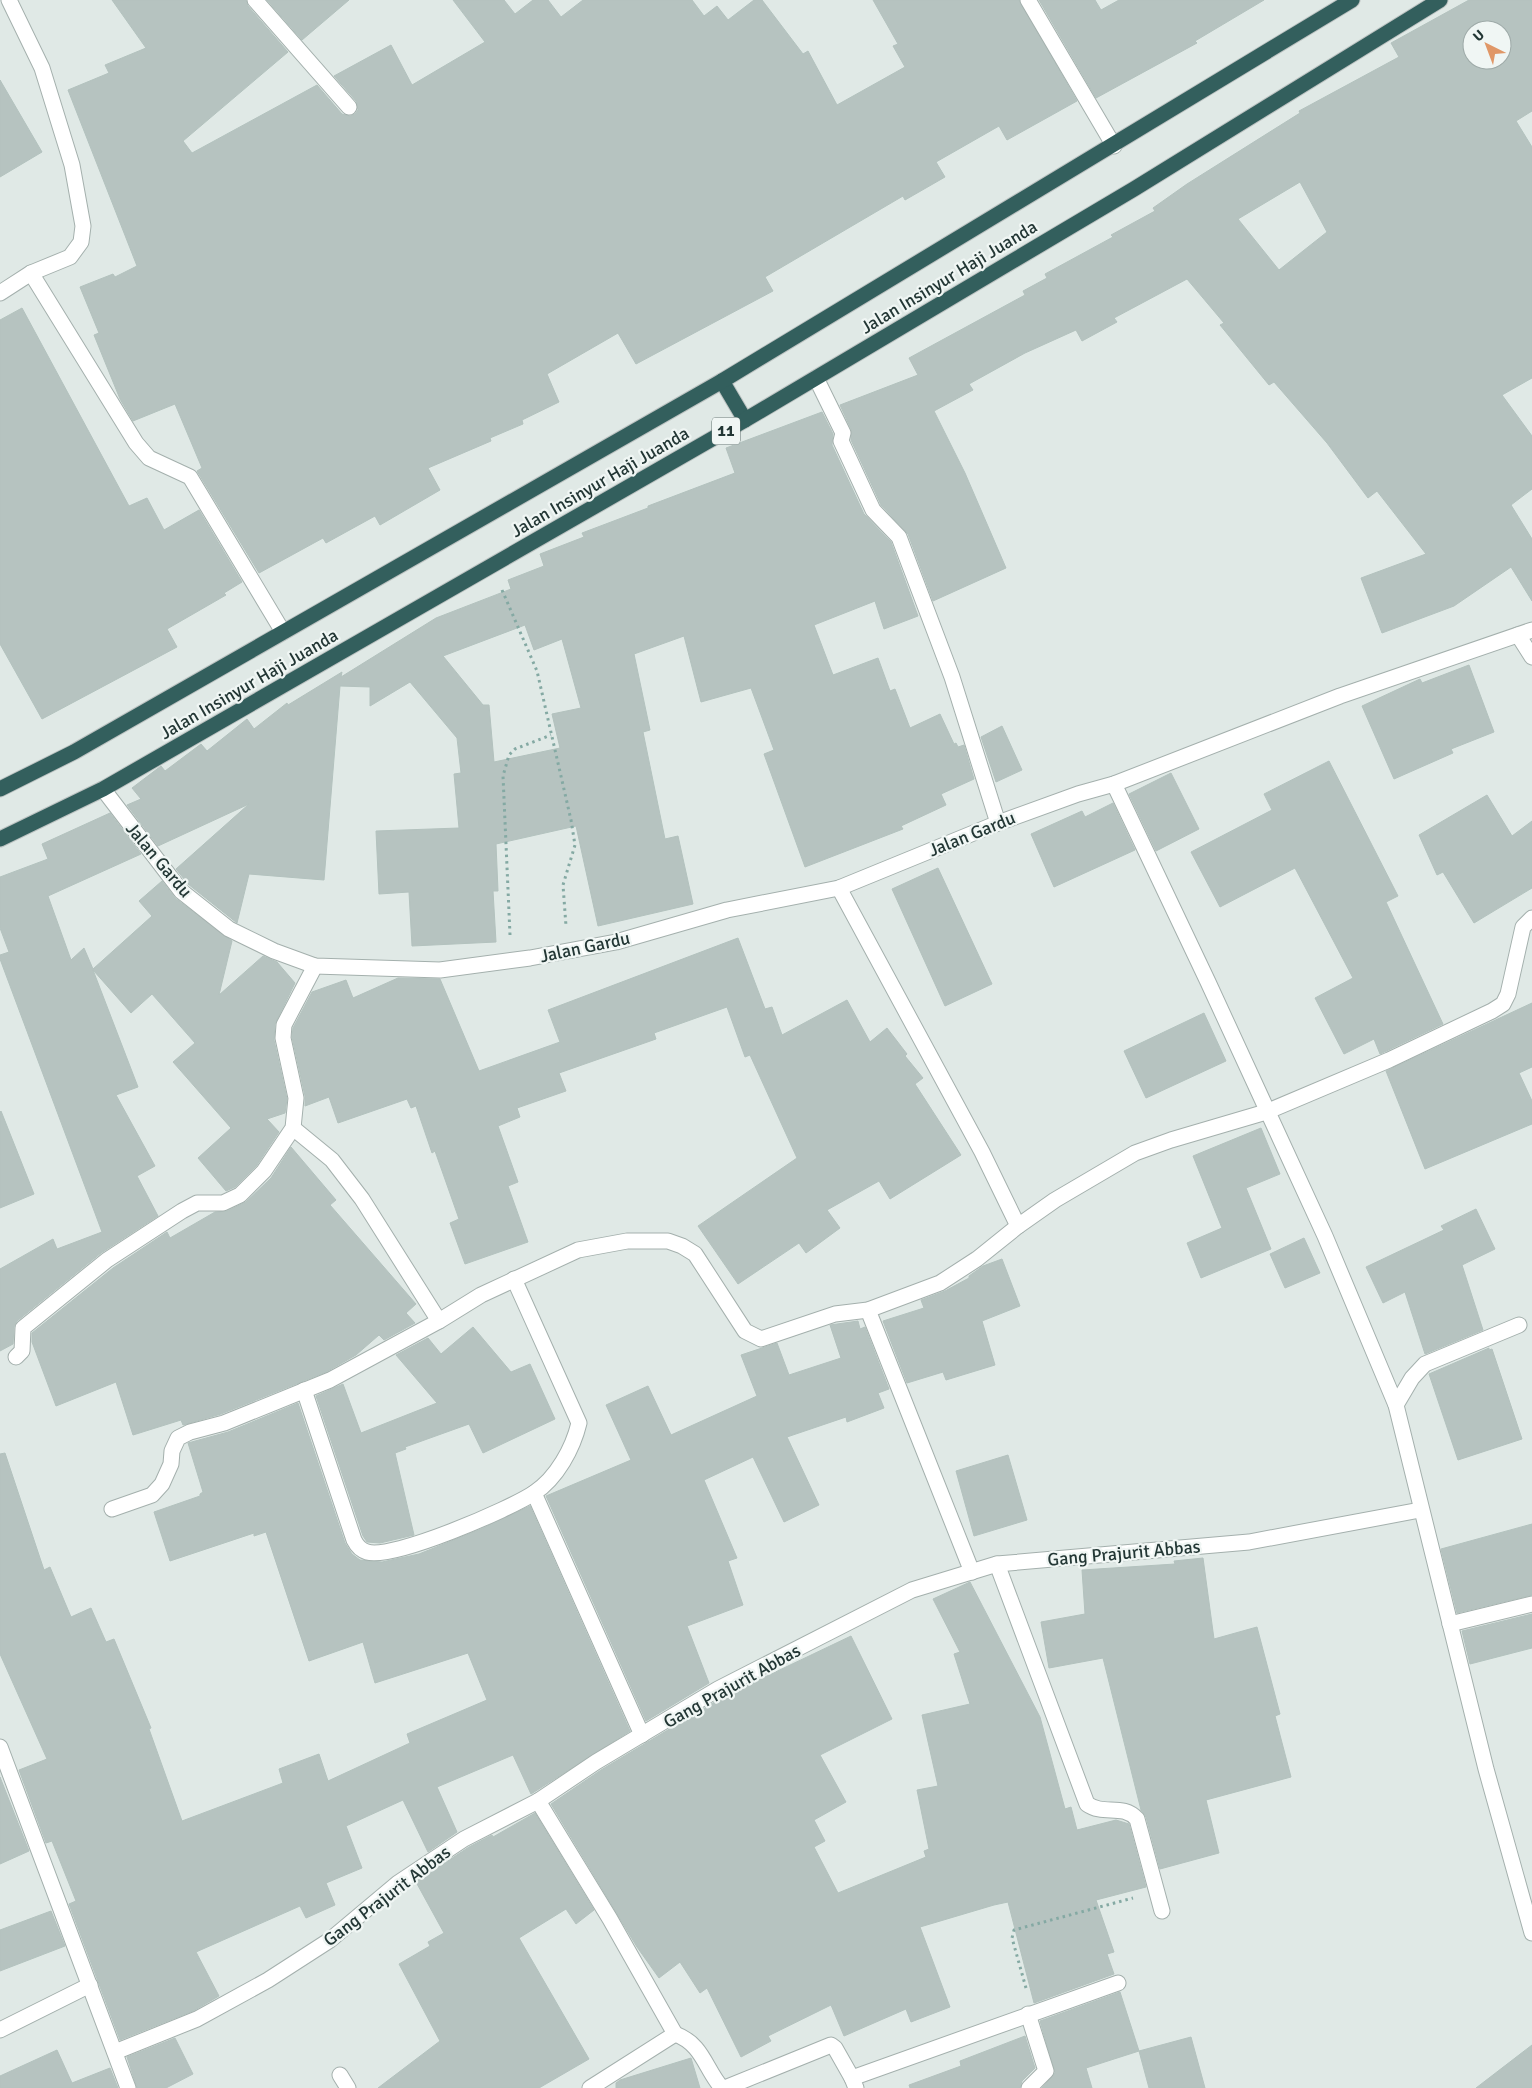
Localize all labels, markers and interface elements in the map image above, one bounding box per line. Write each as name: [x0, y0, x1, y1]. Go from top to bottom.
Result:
north arrow: [1462, 20, 1512, 70]
text: U: [1469, 26, 1488, 45]
street label: Jalan Insinyur Haji Juanda: [857, 216, 1041, 338]
road number: 11: [712, 418, 740, 444]
street label: Jalan Insinyur Haji Juanda: [507, 422, 693, 542]
street label: Jalan Insinyur Haji Juanda: [156, 624, 342, 744]
street label: Jalan Gardu: [925, 807, 1019, 861]
street label: Jalan Gardu: [121, 818, 197, 902]
street label: Jalan Gardu: [538, 927, 632, 967]
street label: Gang Prajurit Abbas: [1047, 1535, 1201, 1571]
street label: Gang Prajurit Abbas: [660, 1639, 805, 1733]
street label: Gang Prajurit Abbas: [319, 1841, 455, 1951]

